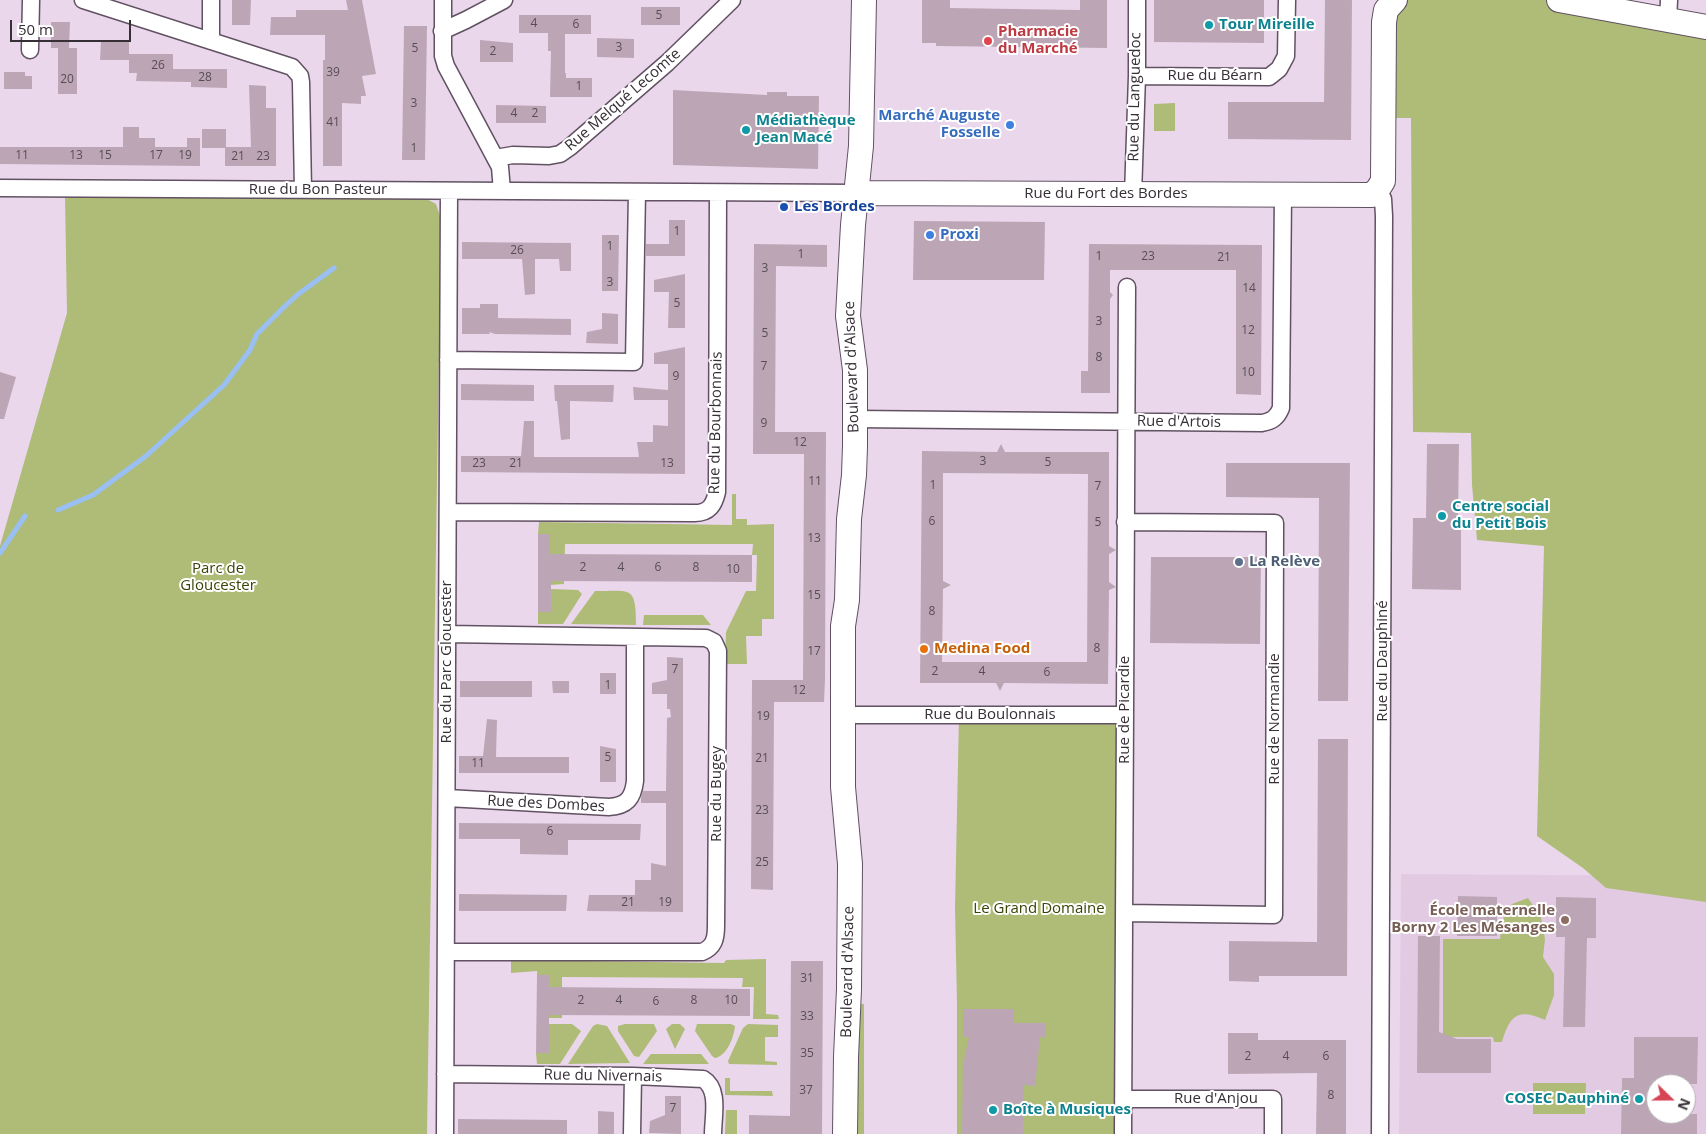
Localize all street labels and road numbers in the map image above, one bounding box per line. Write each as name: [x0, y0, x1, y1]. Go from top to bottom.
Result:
street label: Rue du Languedoc: [1125, 32, 1145, 162]
street label: Rue Melqué Lecomte: [562, 45, 684, 155]
street label: Rue du Béarn: [1168, 67, 1262, 85]
street label: Rue du Bon Pasteur: [249, 181, 387, 199]
street label: Rue du Fort des Bordes: [1024, 185, 1188, 203]
street label: Boulevard d'Alsace: [841, 301, 863, 433]
street label: Rue du Bourbonnais: [706, 351, 726, 495]
street label: Rue d'Artois: [1137, 412, 1221, 432]
street label: Rue du Parc Gloucester: [438, 580, 456, 744]
street label: Rue du Dauphiné: [1374, 600, 1392, 722]
street label: Rue de Normandie: [1266, 653, 1284, 785]
street label: Rue de Picardie: [1116, 656, 1134, 764]
street label: Rue du Boulonnais: [924, 706, 1056, 724]
street label: Rue du Bugey: [708, 746, 726, 842]
street label: Rue des Dombes: [487, 792, 605, 816]
street label: Boulevard d'Alsace: [838, 906, 858, 1038]
street label: Rue du Nivernais: [544, 1066, 662, 1086]
street label: Rue d'Anjou: [1174, 1090, 1258, 1108]

